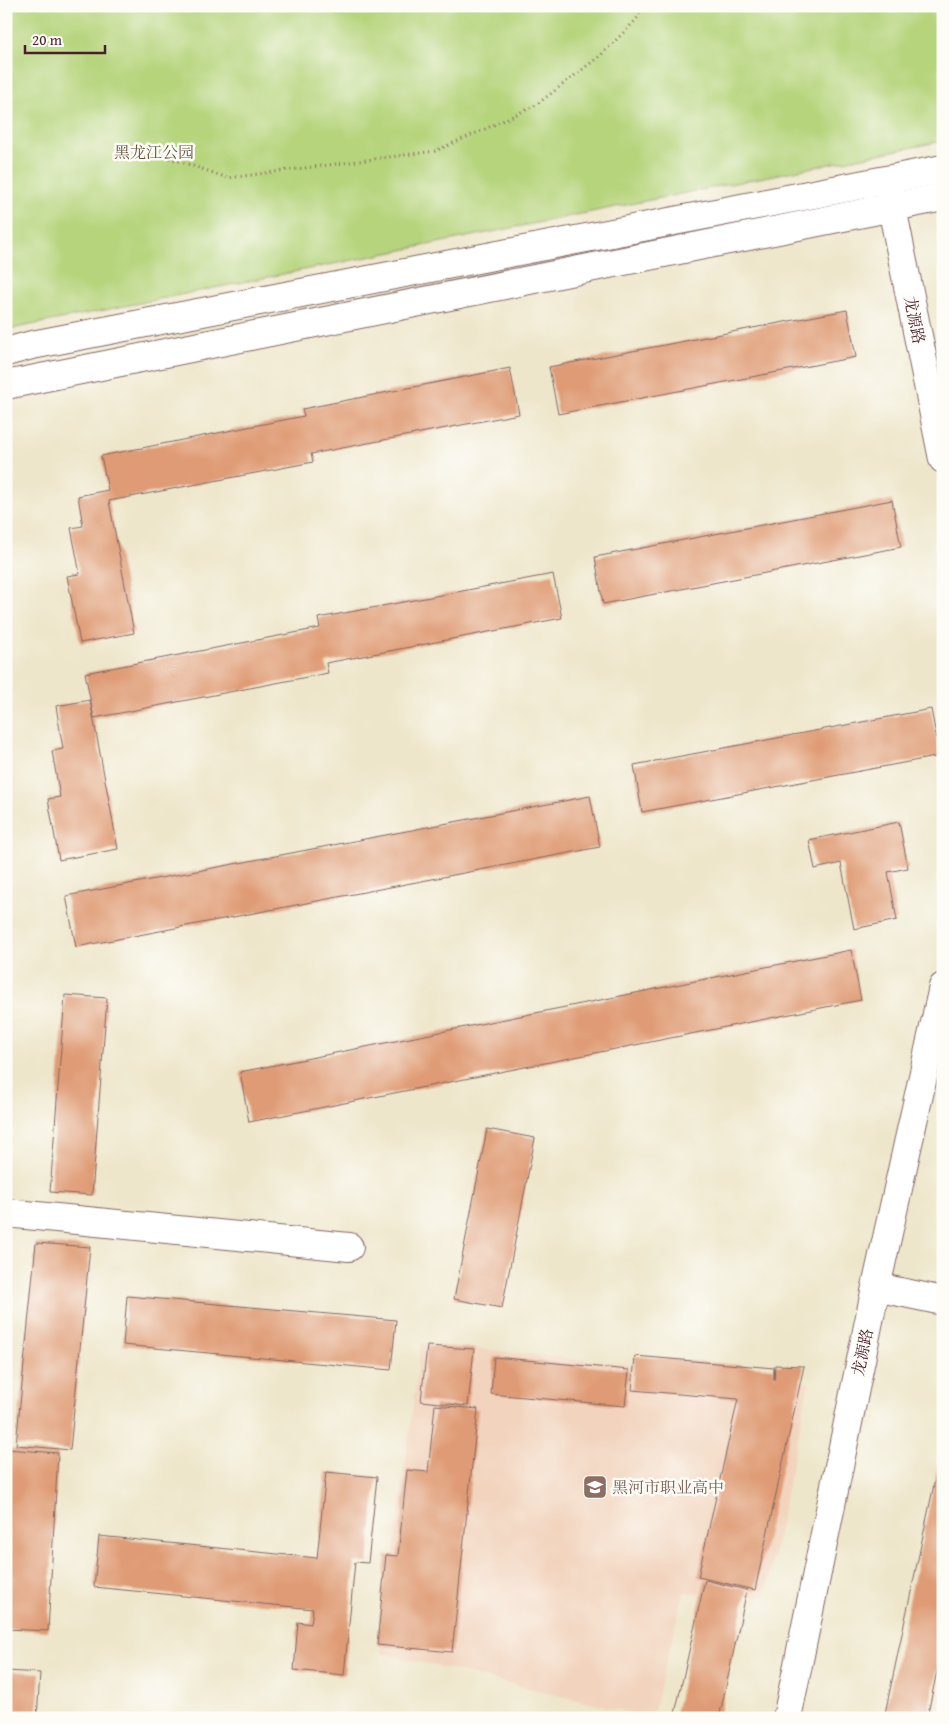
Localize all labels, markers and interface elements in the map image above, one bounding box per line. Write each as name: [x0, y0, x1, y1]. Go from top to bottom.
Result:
scale bar: [25, 22, 105, 54]
text: 20 m: [32, 29, 63, 50]
park label: 黑龙江公园: [114, 140, 194, 164]
street label: 龙源路: [899, 294, 931, 346]
street label: 龙源路: [845, 1326, 879, 1378]
school or university icon: 黑河市职业高中: [582, 1474, 608, 1500]
place label: 黑河市职业高中: [612, 1475, 724, 1499]

